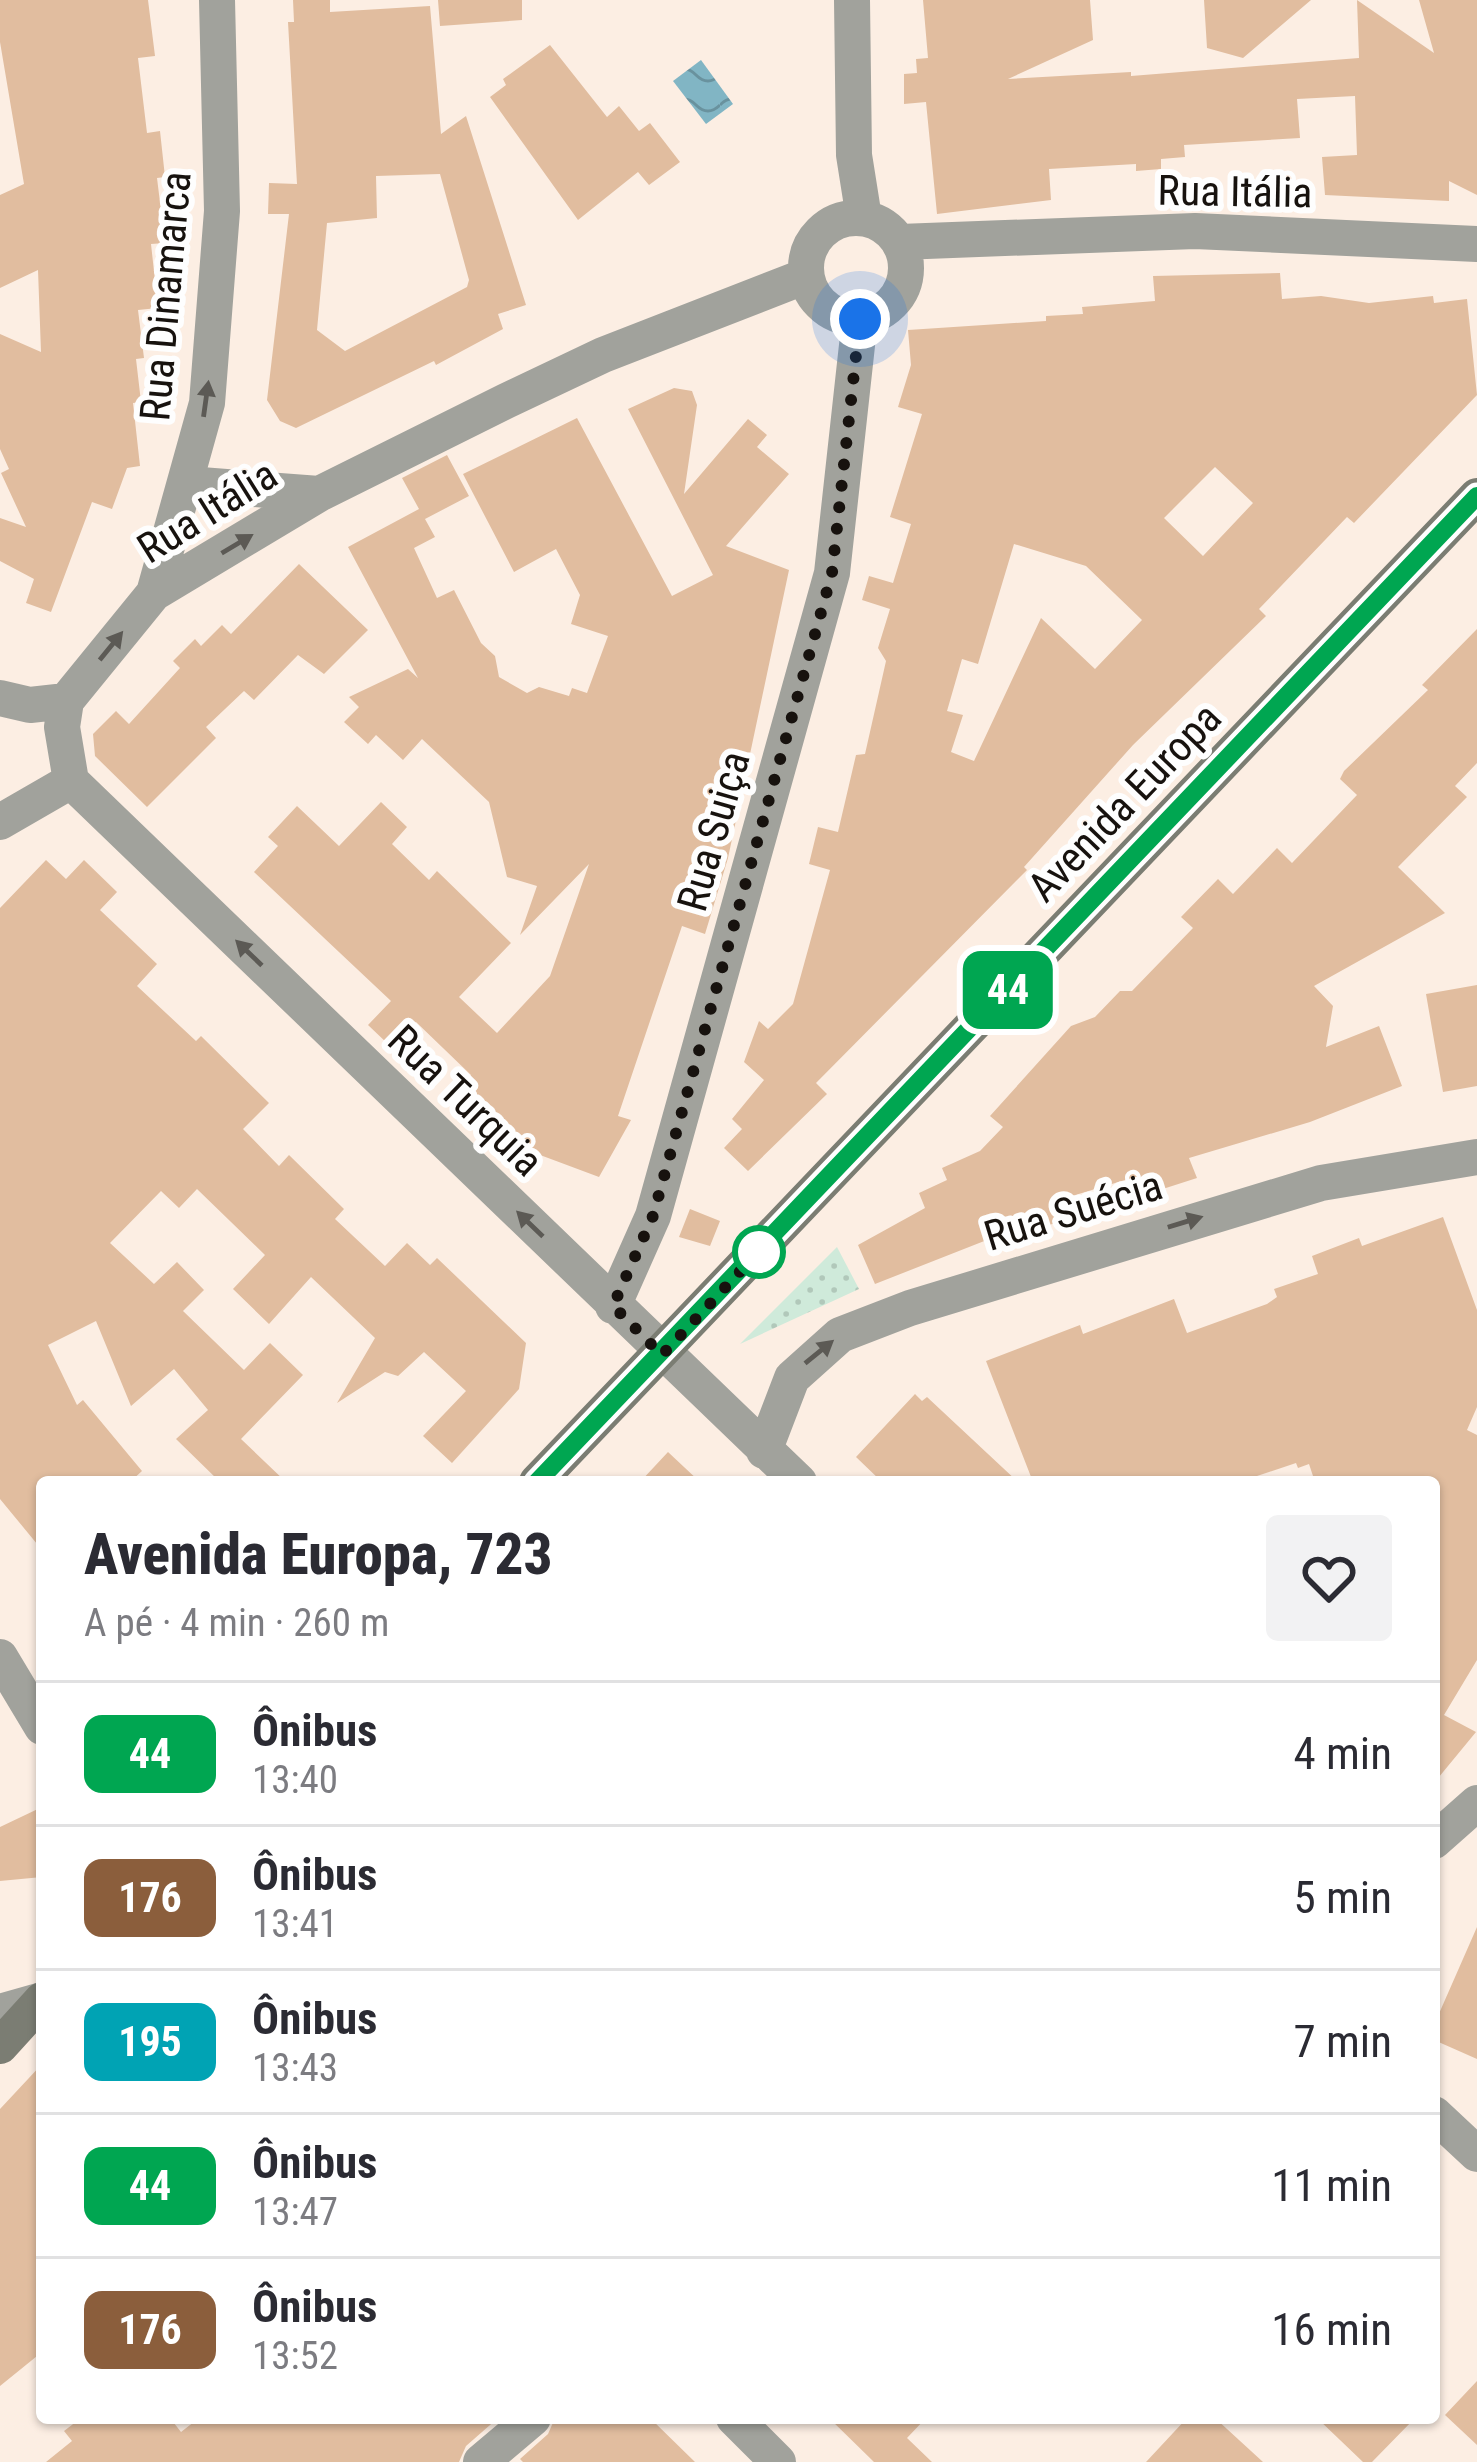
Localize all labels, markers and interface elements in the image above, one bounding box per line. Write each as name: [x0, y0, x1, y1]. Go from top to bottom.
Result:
street label: Rua Itália: [1157, 166, 1313, 217]
street label: Rua Dinamarca: [130, 169, 201, 423]
your location: [830, 289, 890, 349]
one-way arrow: [197, 380, 216, 417]
street label: Rua Itália: [129, 450, 286, 573]
one-way arrow: [220, 534, 254, 555]
one-way arrow: [98, 631, 123, 662]
street label: Avenida Europa: [1018, 693, 1231, 912]
street label: Rua Suiça: [667, 746, 760, 917]
one-way arrow: [235, 940, 264, 968]
line badge: 44: [954, 951, 1062, 1029]
text: 44: [987, 965, 1029, 1014]
street label: Rua Turquia: [378, 1015, 553, 1186]
street label: Rua Suécia: [978, 1160, 1168, 1261]
one-way arrow: [516, 1210, 545, 1238]
one-way arrow: [1167, 1212, 1204, 1231]
unlabelled marker: [734, 1227, 784, 1277]
one-way arrow: [803, 1340, 834, 1365]
button: heart: [1266, 1515, 1392, 1641]
text: Avenida Europa, 723: [84, 1521, 552, 1588]
text: A pé · 4 min · 260 m: [84, 1600, 389, 1646]
text: Ônibus: [252, 1704, 378, 1757]
text: 4 min: [1293, 1727, 1392, 1780]
text: 44: [129, 1729, 171, 1778]
text: 13:40: [252, 1757, 338, 1803]
text: Ônibus: [252, 1848, 378, 1901]
text: 5 min: [1293, 1871, 1392, 1924]
text: 176: [118, 1873, 182, 1922]
text: 13:41: [252, 1901, 338, 1947]
text: Ônibus: [252, 1992, 378, 2045]
text: 7 min: [1293, 2015, 1392, 2068]
text: 195: [118, 2017, 182, 2066]
text: 13:43: [252, 2045, 338, 2091]
text: Ônibus: [252, 2136, 378, 2189]
text: 11 min: [1271, 2159, 1392, 2212]
text: 44: [129, 2161, 171, 2210]
text: 13:47: [252, 2189, 338, 2235]
text: Ônibus: [252, 2280, 378, 2333]
text: 16 min: [1271, 2303, 1392, 2356]
text: 176: [118, 2305, 182, 2354]
text: 13:52: [252, 2333, 338, 2379]

